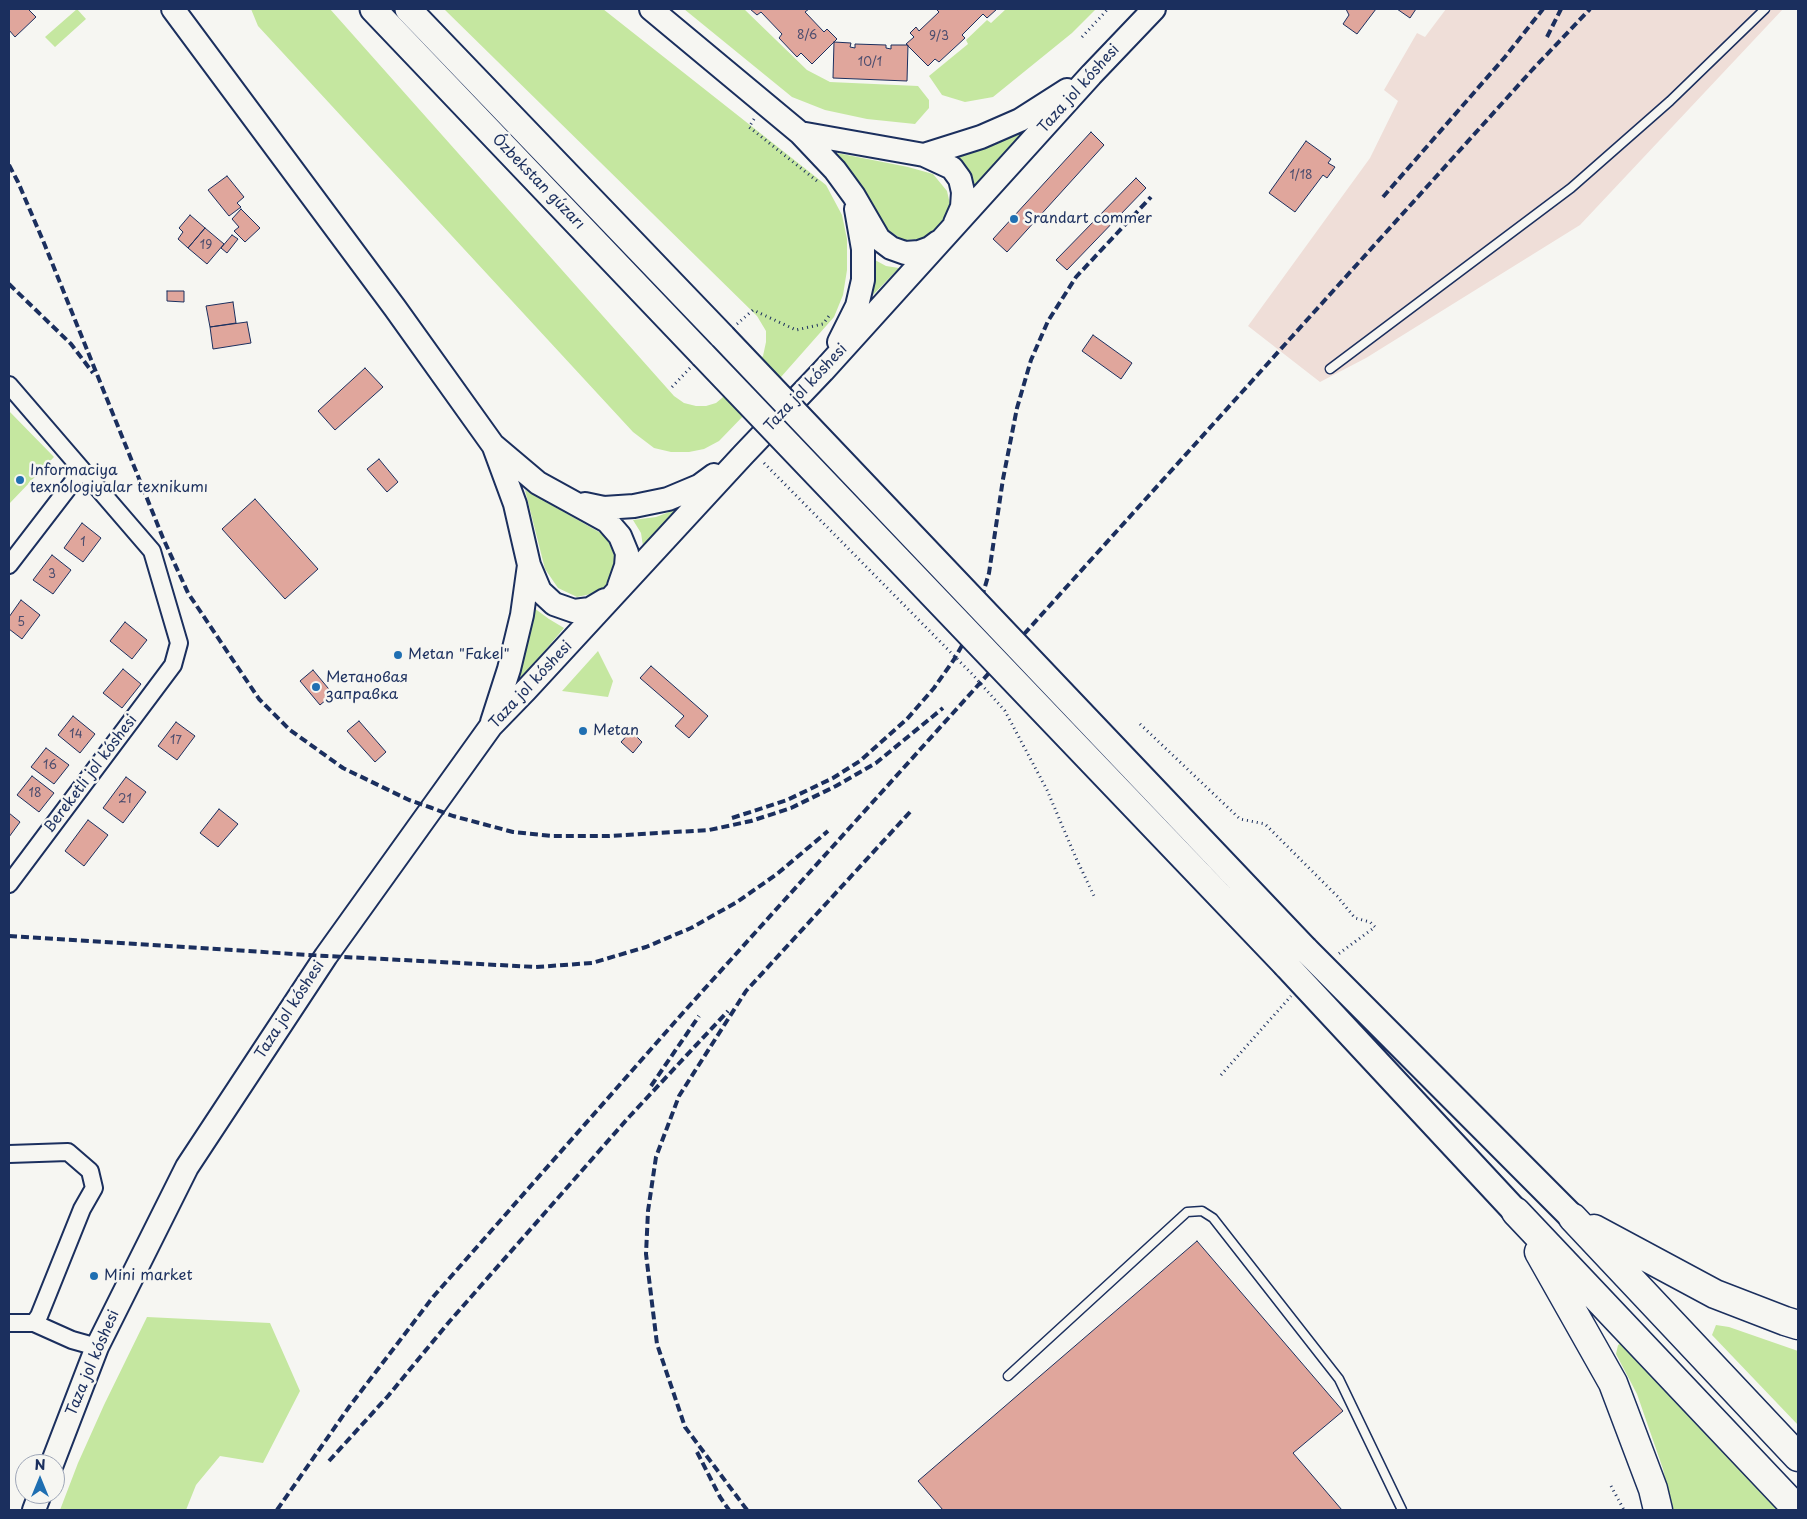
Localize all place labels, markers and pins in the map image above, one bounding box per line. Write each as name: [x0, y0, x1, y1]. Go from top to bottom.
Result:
place label: Srandart commer: [1024, 210, 1152, 228]
marker: Srandart commer: [1008, 213, 1020, 225]
place label: Informaciya texnologiyalar texnikumı: [30, 462, 208, 497]
marker: Informaciya texnologiyalar texnikumı: [14, 474, 26, 486]
place label: Metan "Fakel": [408, 646, 510, 664]
marker: Metan "Fakel": [392, 649, 404, 661]
place label: Метановая заправка: [326, 669, 408, 704]
marker: Метановая заправка: [310, 681, 322, 693]
place label: Metan: [593, 722, 639, 740]
marker: Metan: [577, 725, 589, 737]
place label: Mini market: [104, 1267, 193, 1285]
marker: Mini market: [88, 1270, 100, 1282]

